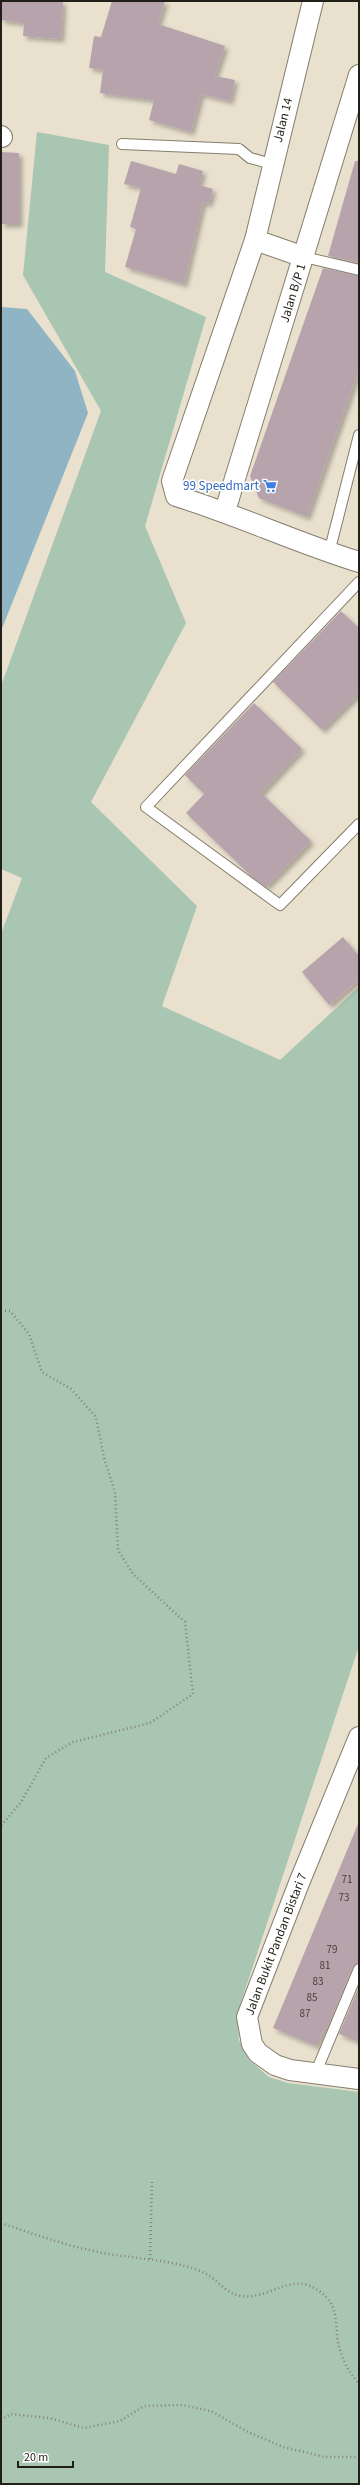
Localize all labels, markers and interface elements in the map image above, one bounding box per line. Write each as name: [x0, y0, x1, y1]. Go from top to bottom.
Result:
street label: Jalan 14: [269, 95, 297, 144]
street label: Jalan B/P 1: [275, 261, 311, 325]
place label: 99 Speedmart: [183, 477, 260, 495]
supermarket icon: 99 Speedmart: [262, 478, 278, 494]
street label: Jalan Bukit Pandan Bistari 7: [241, 1870, 311, 2018]
house number: 71: [342, 1872, 352, 1887]
house number: 73: [339, 1890, 349, 1905]
house number: 79: [327, 1942, 337, 1957]
house number: 81: [320, 1958, 330, 1973]
house number: 83: [313, 1974, 323, 1989]
house number: 85: [307, 1990, 317, 2005]
house number: 87: [300, 2006, 310, 2021]
scale bar: [18, 2443, 73, 2469]
text: 20 m: [24, 2449, 48, 2466]

